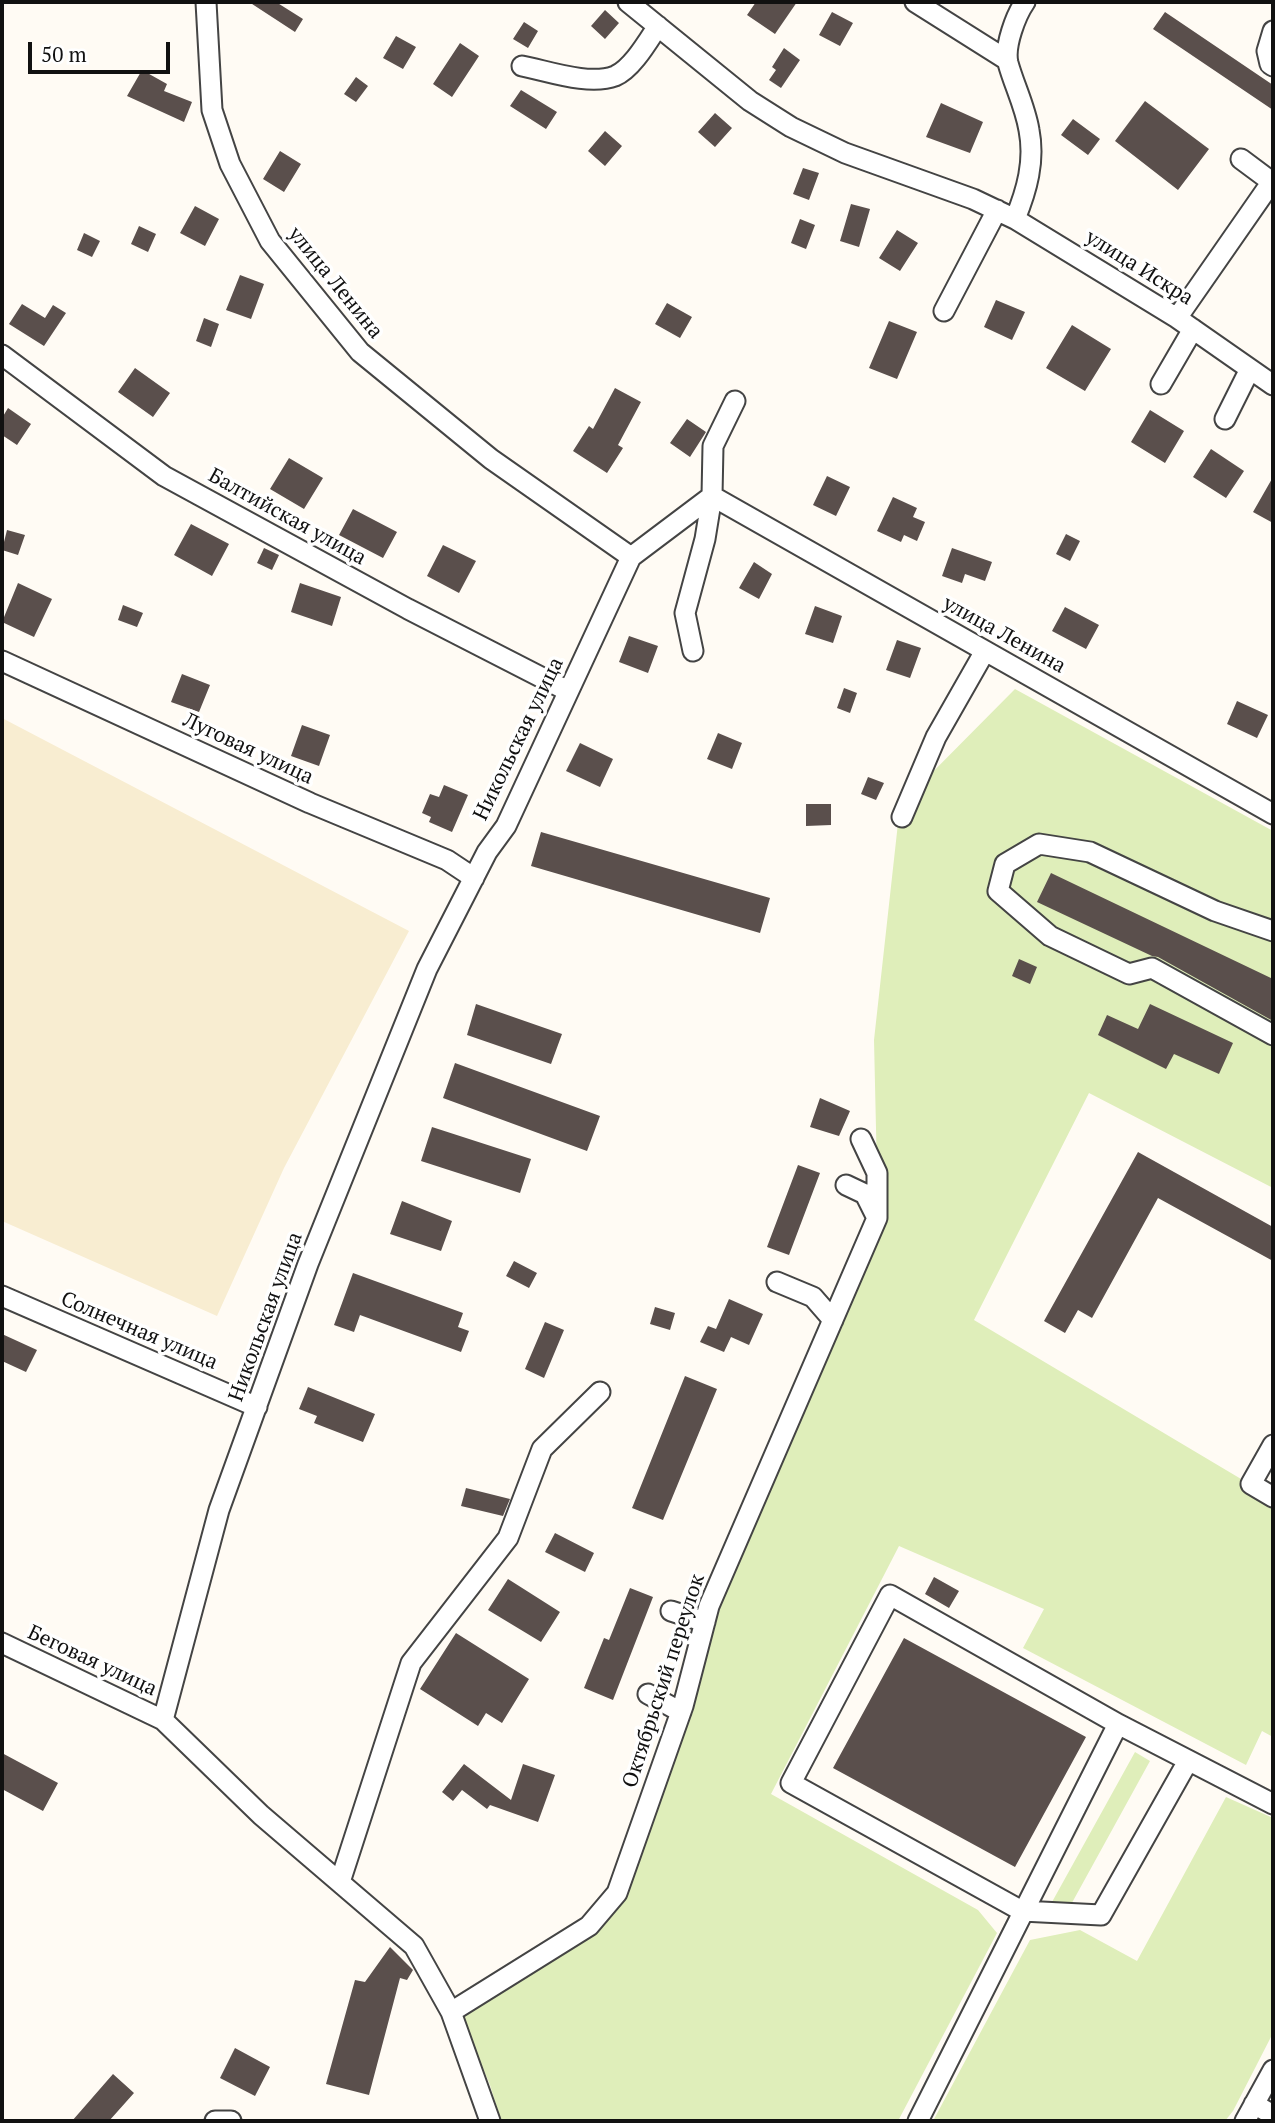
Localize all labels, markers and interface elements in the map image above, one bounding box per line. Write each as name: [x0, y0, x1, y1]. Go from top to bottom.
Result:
scale bar: [32, 28, 173, 72]
text: 50 m: [41, 40, 87, 68]
street label: улица Ленина: [282, 222, 388, 344]
street label: улица Искра: [1081, 225, 1197, 311]
street label: Балтийская улица: [204, 463, 370, 571]
street label: улица Ленина: [938, 591, 1070, 679]
street label: Никольская улица: [469, 653, 569, 825]
street label: Луговая улица: [179, 708, 317, 790]
street label: Никольская улица: [224, 1229, 308, 1405]
street label: Солнечная улица: [57, 1287, 221, 1375]
street label: Октябрьский переулок: [617, 1571, 711, 1791]
street label: Беговая улица: [23, 1620, 161, 1702]

